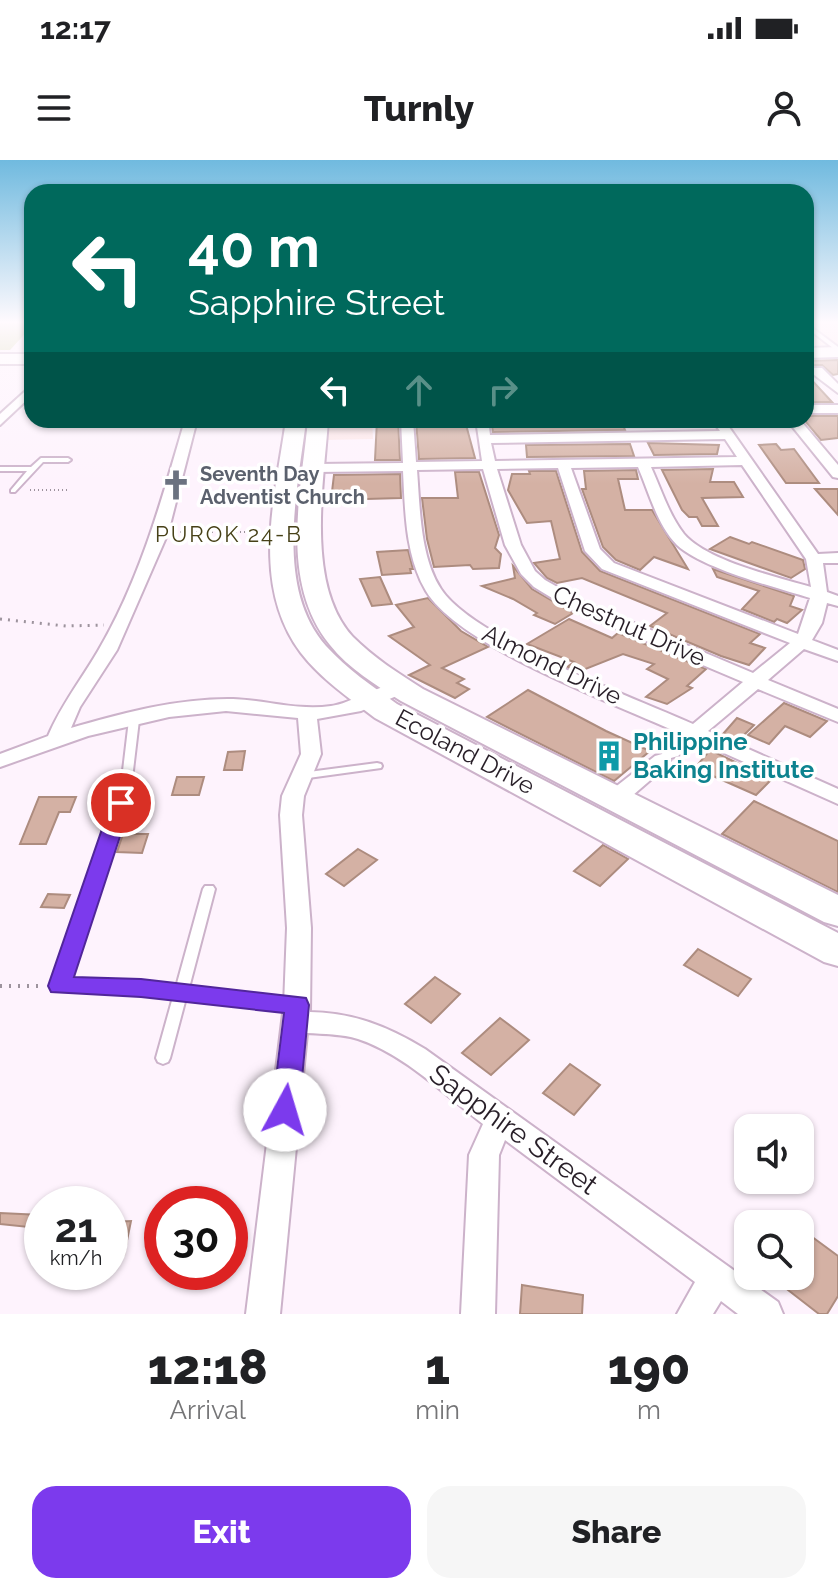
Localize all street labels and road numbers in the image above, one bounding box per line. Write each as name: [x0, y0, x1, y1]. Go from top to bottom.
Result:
street label: Chestnut Drive: [548, 579, 710, 672]
street label: Almond Drive: [478, 618, 627, 711]
street label: Ecoland Drive: [391, 703, 540, 800]
street label: Sapphire Street: [423, 1057, 605, 1202]

